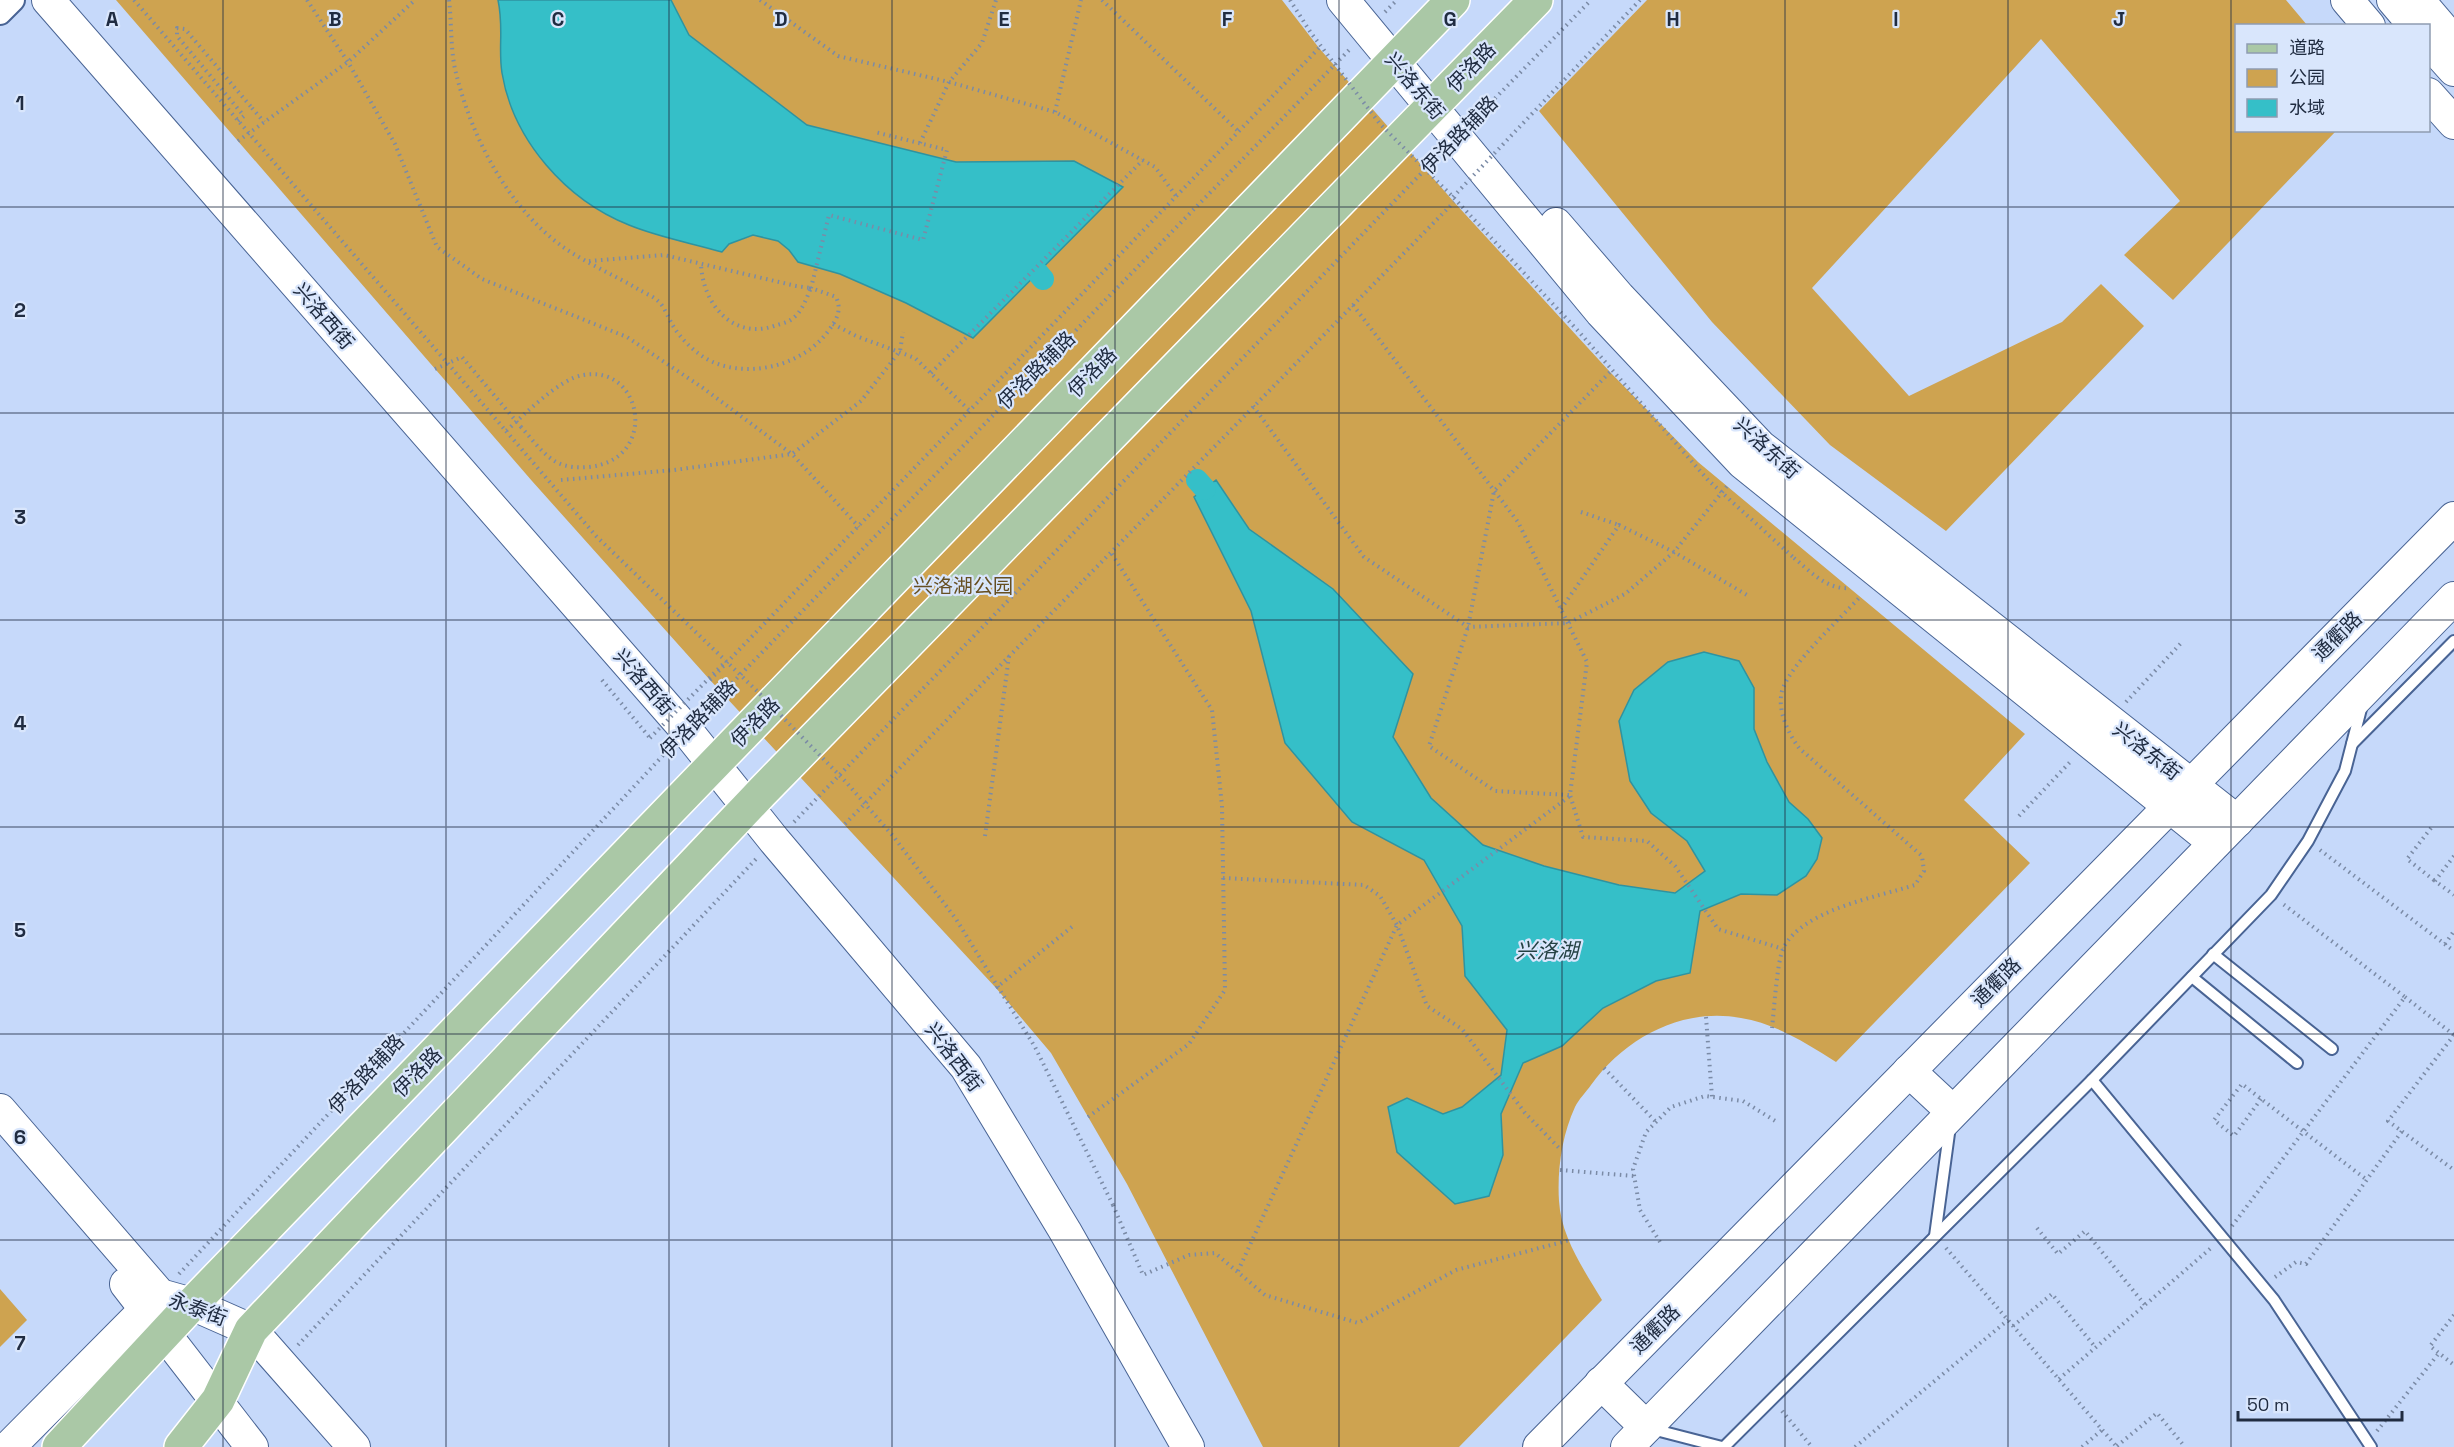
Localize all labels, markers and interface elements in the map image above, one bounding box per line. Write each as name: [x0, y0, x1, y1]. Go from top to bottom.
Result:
text: A: [106, 6, 119, 32]
text: B: [328, 6, 342, 32]
text: C: [552, 6, 565, 32]
text: D: [774, 6, 788, 32]
text: E: [998, 6, 1010, 32]
text: F: [1222, 6, 1233, 32]
text: G: [1443, 6, 1457, 32]
text: H: [1666, 6, 1680, 32]
text: I: [1893, 6, 1899, 32]
text: J: [2113, 6, 2125, 32]
legend: [2235, 24, 2430, 132]
street label: 伊洛路: [1441, 36, 1501, 98]
text: 道路: [2289, 36, 2325, 59]
street label: 兴洛东街: [1379, 47, 1451, 125]
text: 公园: [2289, 66, 2325, 89]
text: 1: [15, 90, 25, 116]
street label: 伊洛路辅路: [1415, 90, 1503, 180]
text: 水域: [2289, 96, 2325, 119]
street label: 兴洛西街: [288, 277, 360, 355]
text: 2: [14, 297, 26, 323]
street label: 伊洛路辅路: [991, 325, 1081, 415]
street label: 伊洛路: [1062, 341, 1122, 403]
street label: 兴洛东街: [1729, 412, 1805, 484]
text: 3: [14, 504, 26, 530]
park label: 兴洛湖公园: [913, 573, 1013, 599]
street label: 通衢路: [2307, 606, 2367, 666]
street label: 兴洛西街: [608, 643, 680, 721]
street label: 伊洛路辅路: [654, 674, 742, 764]
street label: 伊洛路: [725, 691, 785, 753]
text: 4: [14, 710, 27, 736]
street label: 兴洛东街: [2107, 716, 2187, 786]
text: 5: [14, 917, 26, 943]
water label: 兴洛湖: [1516, 937, 1581, 964]
street label: 通衢路: [1966, 952, 2026, 1012]
street label: 兴洛西街: [920, 1017, 988, 1097]
street label: 伊洛路辅路: [322, 1029, 410, 1119]
street label: 伊洛路: [387, 1041, 447, 1103]
text: 6: [14, 1124, 26, 1150]
street label: 永泰街: [165, 1287, 231, 1331]
street label: 通衢路: [1625, 1299, 1685, 1359]
text: 7: [14, 1330, 26, 1356]
scale bar: [2238, 1384, 2402, 1422]
text: 50 m: [2247, 1393, 2289, 1416]

